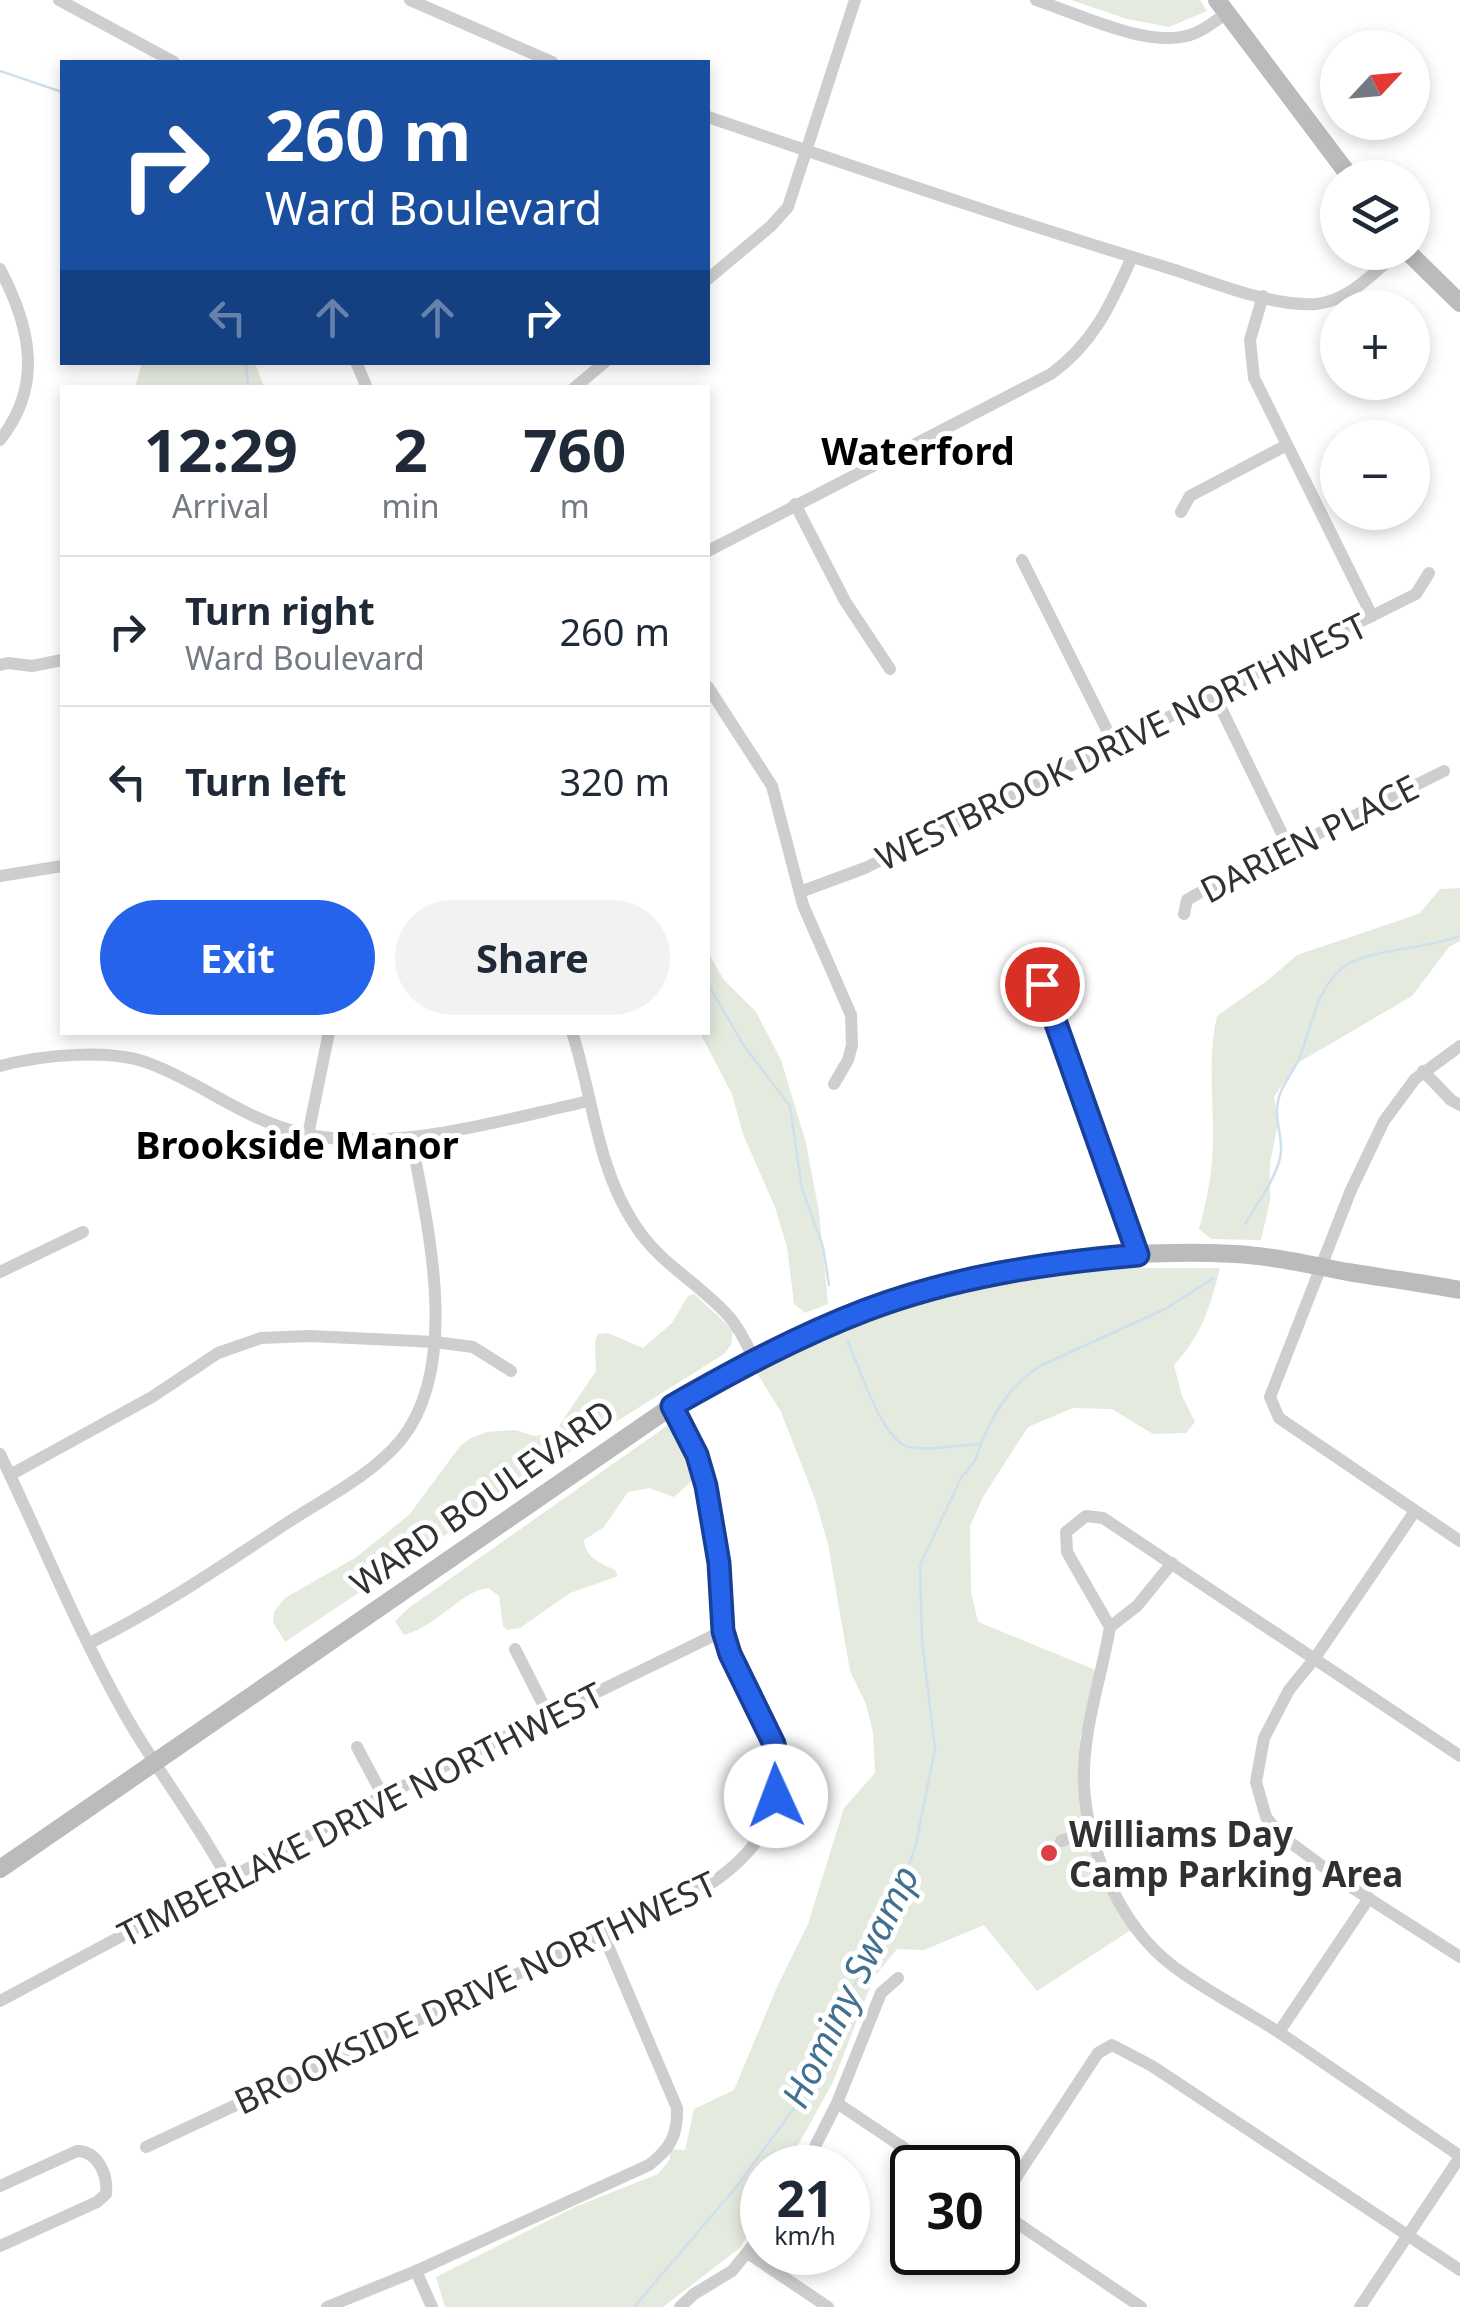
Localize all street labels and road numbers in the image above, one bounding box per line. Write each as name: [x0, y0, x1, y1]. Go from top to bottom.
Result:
street label: WESTBROOK DRIVE NORTHWEST: [867, 601, 1375, 881]
street label: DARIEN PLACE: [1192, 763, 1426, 913]
street label: WARD BOULEVARD: [340, 1388, 624, 1606]
street label: TIMBERLAKE DRIVE NORTHWEST: [109, 1671, 611, 1957]
street label: BROOKSIDE DRIVE NORTHWEST: [226, 1859, 724, 2125]

